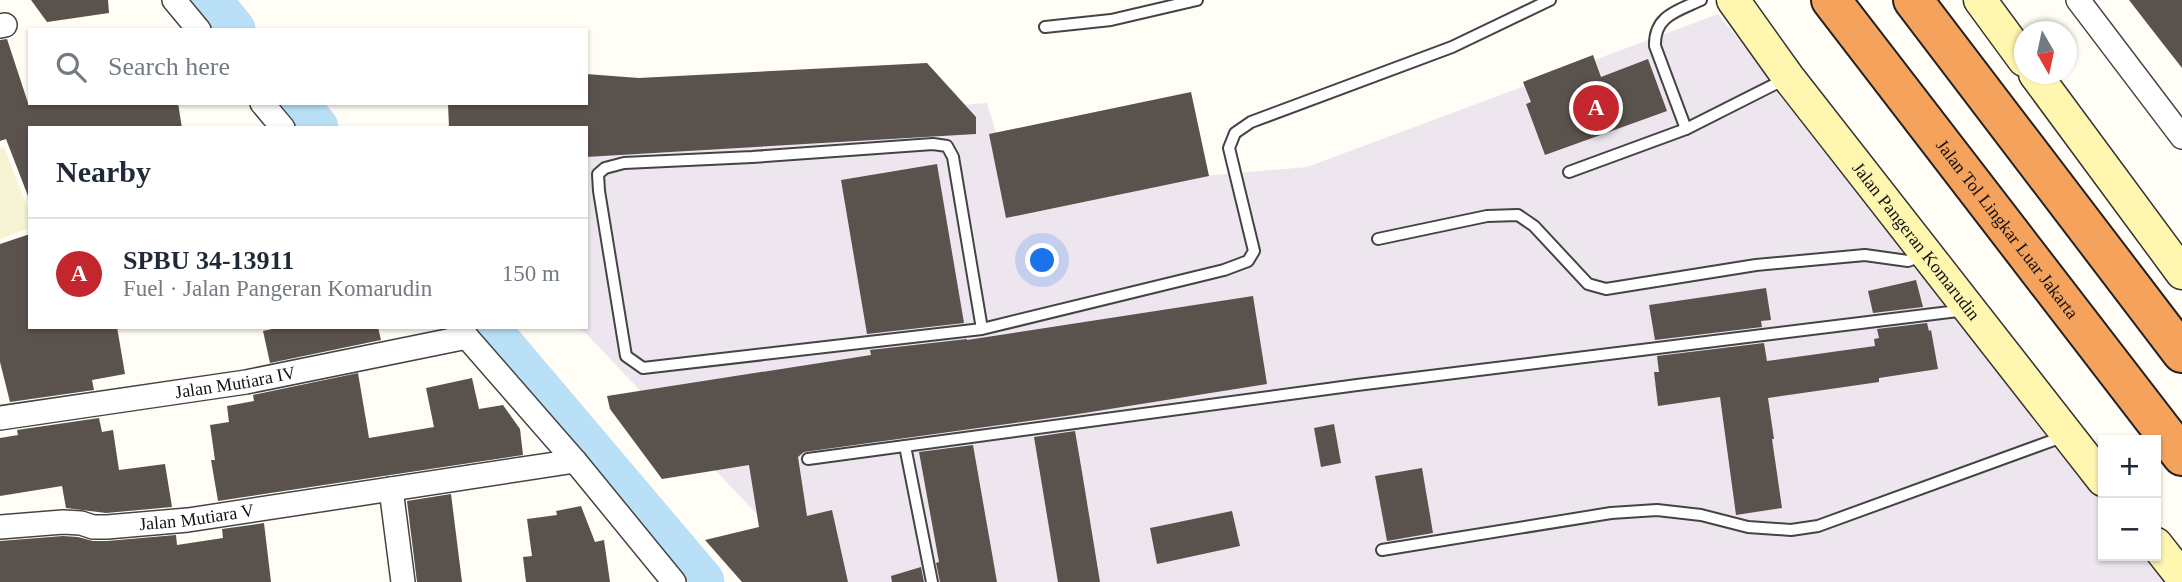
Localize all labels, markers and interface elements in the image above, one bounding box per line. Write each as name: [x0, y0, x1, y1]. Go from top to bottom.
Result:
north arrow: [2014, 21, 2077, 84]
search box: [28, 28, 588, 105]
icon: search: [52, 48, 90, 86]
text: Search here: [108, 52, 230, 81]
pin: A: [1573, 82, 1619, 134]
street label: Jalan Tol Lingkar Luar Jakarta: [1932, 136, 2082, 322]
text: Nearby: [56, 155, 151, 188]
street label: Jalan Pangeran Komarudin: [1848, 158, 1984, 324]
your location: [1025, 243, 1059, 277]
text: SPBU 34-13911: [123, 246, 294, 275]
text: A: [71, 261, 87, 286]
text: 150 m: [502, 261, 560, 286]
text: Fuel · Jalan Pangeran Komarudin: [123, 276, 432, 301]
street label: Jalan Mutiara IV: [174, 362, 297, 402]
map controls: [2098, 435, 2161, 561]
button: +: [2098, 435, 2161, 498]
button: −: [2098, 498, 2161, 561]
street label: Jalan Mutiara V: [138, 500, 255, 534]

